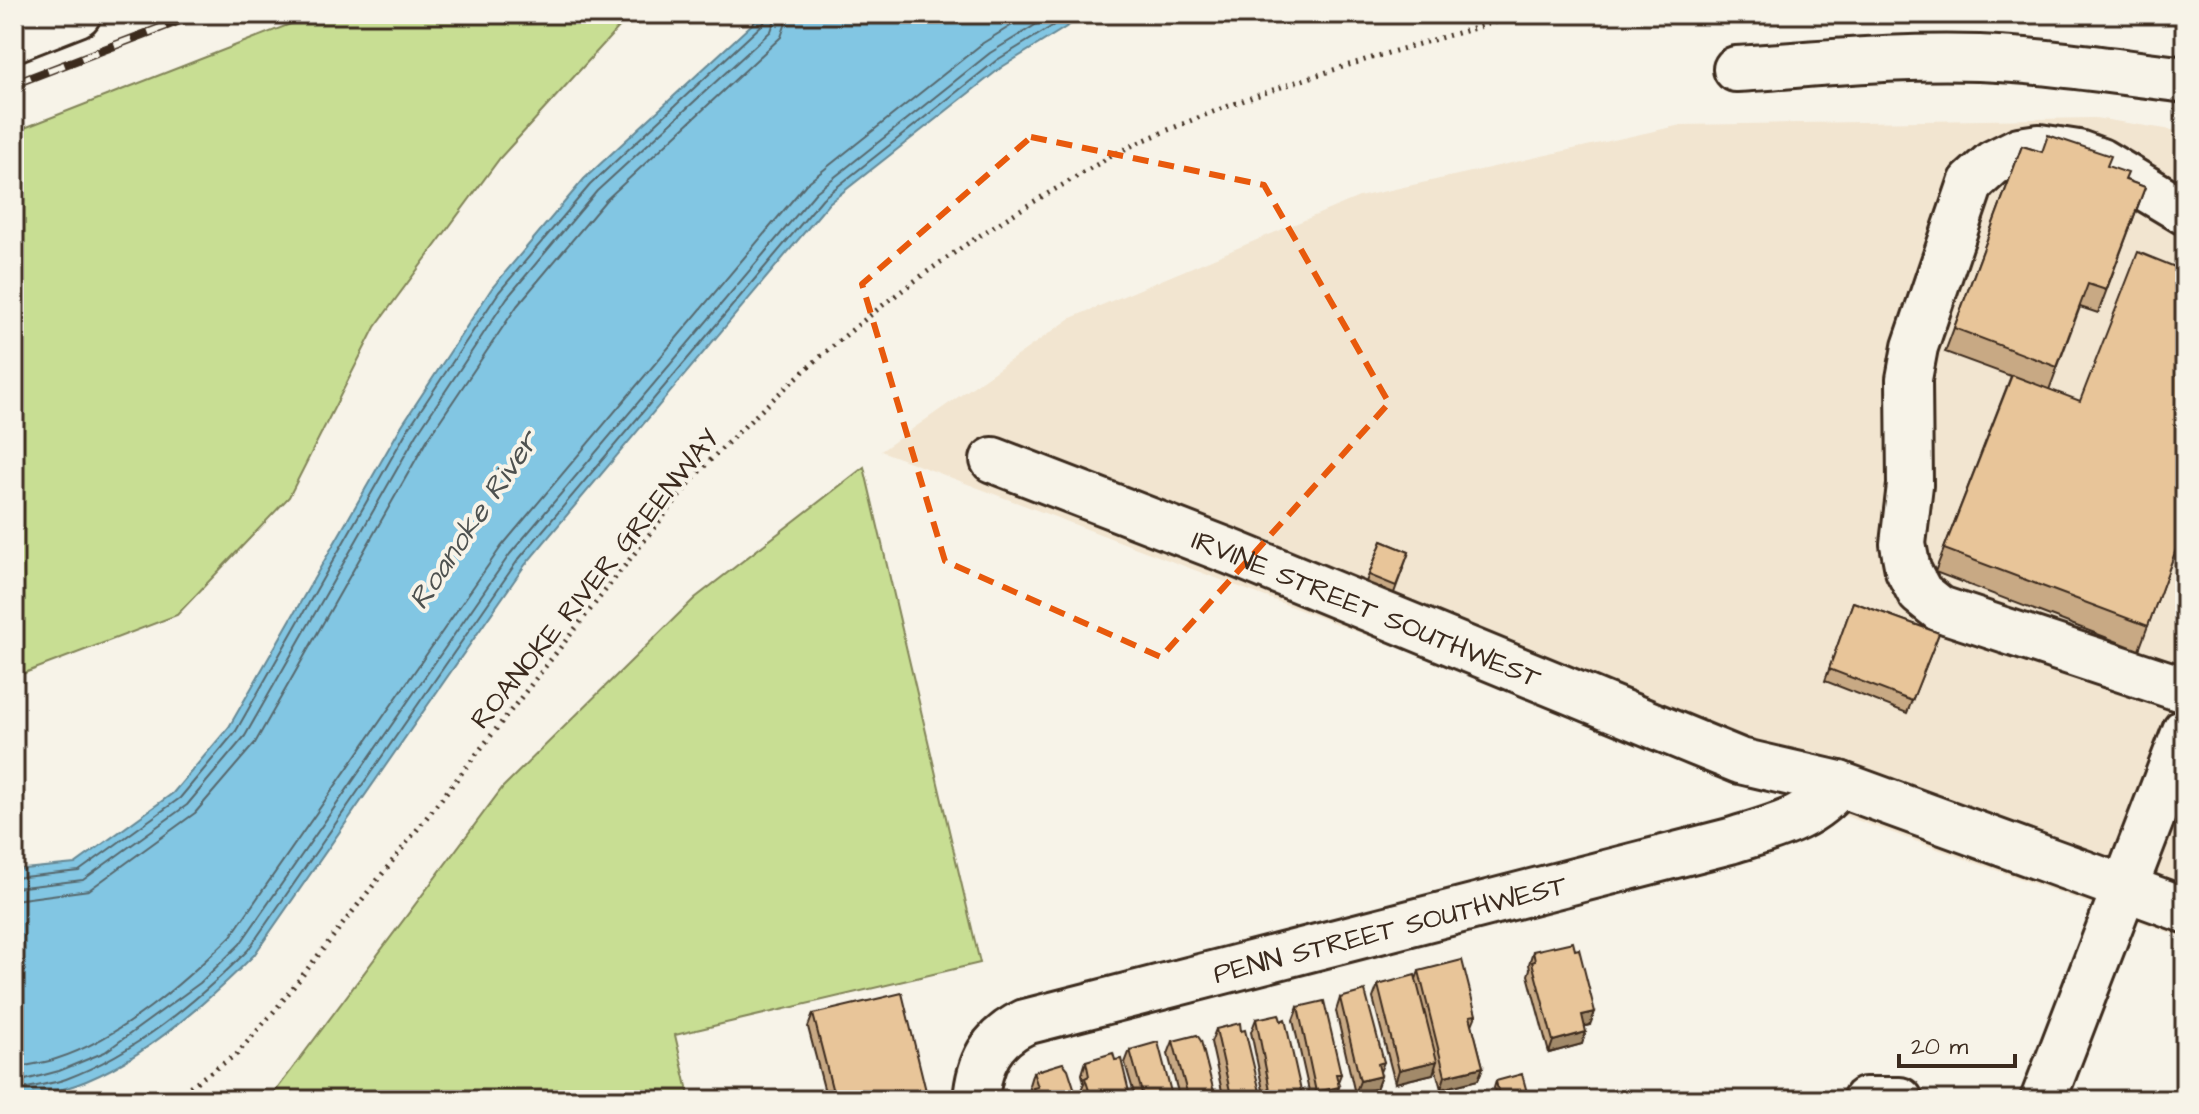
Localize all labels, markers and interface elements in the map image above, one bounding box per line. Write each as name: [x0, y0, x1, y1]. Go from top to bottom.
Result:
water label: Roanoke River: [399, 420, 551, 618]
street label: ROANOKE RIVER GREENWAY: [462, 420, 729, 738]
street label: IRVINE STREET SOUTHWEST: [1186, 521, 1547, 698]
street label: PENN STREET SOUTHWEST: [1209, 866, 1571, 994]
scale bar: [1899, 1018, 2015, 1068]
text: 20 m: [1911, 1030, 1968, 1064]

